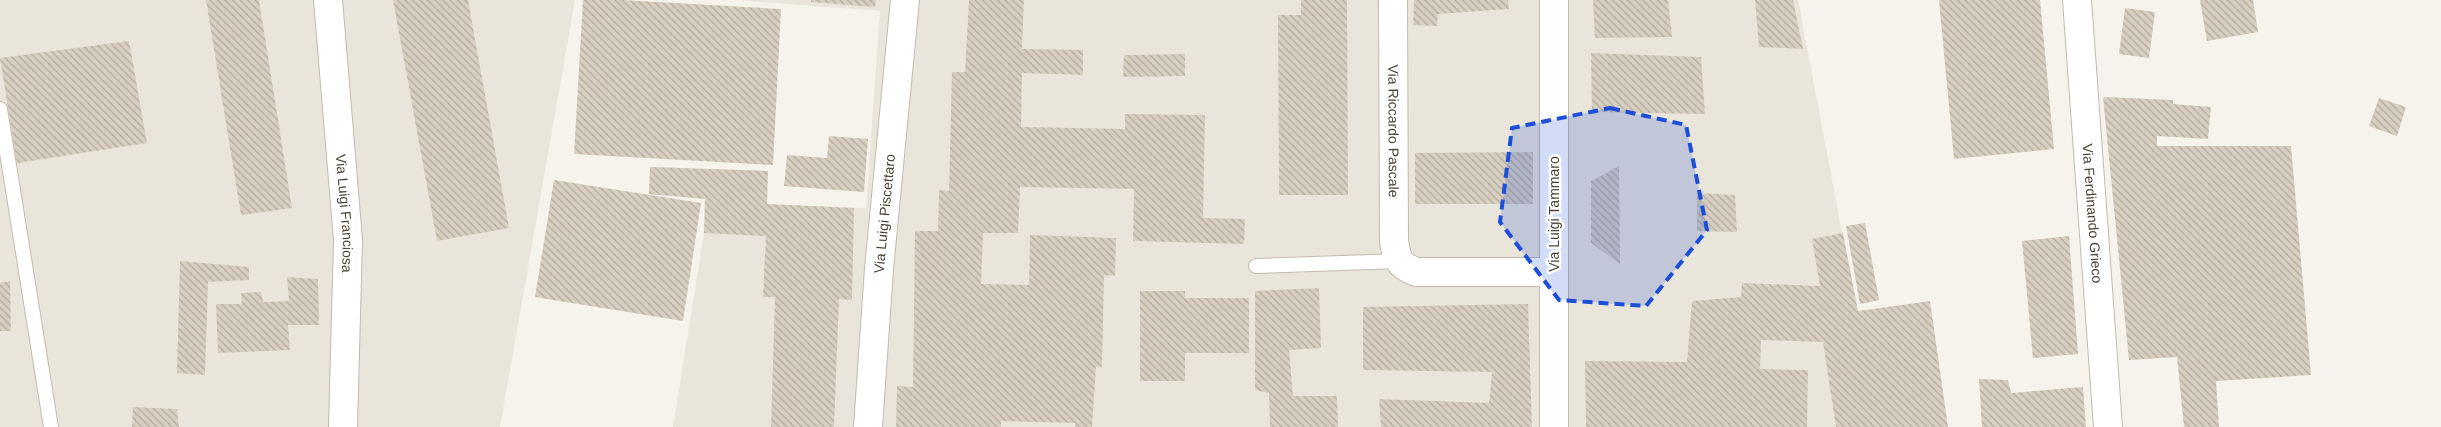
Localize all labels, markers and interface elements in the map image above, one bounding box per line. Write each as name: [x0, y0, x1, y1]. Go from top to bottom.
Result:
street label: Via Riccardo Pascale: [1385, 64, 1402, 198]
street label: Via Ferdinando Grieco: [2079, 143, 2106, 284]
street label: Via Luigi Franciosa: [333, 153, 356, 273]
street label: Via Luigi Piscettaro: [871, 153, 898, 274]
street label: Via Luigi Tammaro: [1546, 156, 1562, 272]

